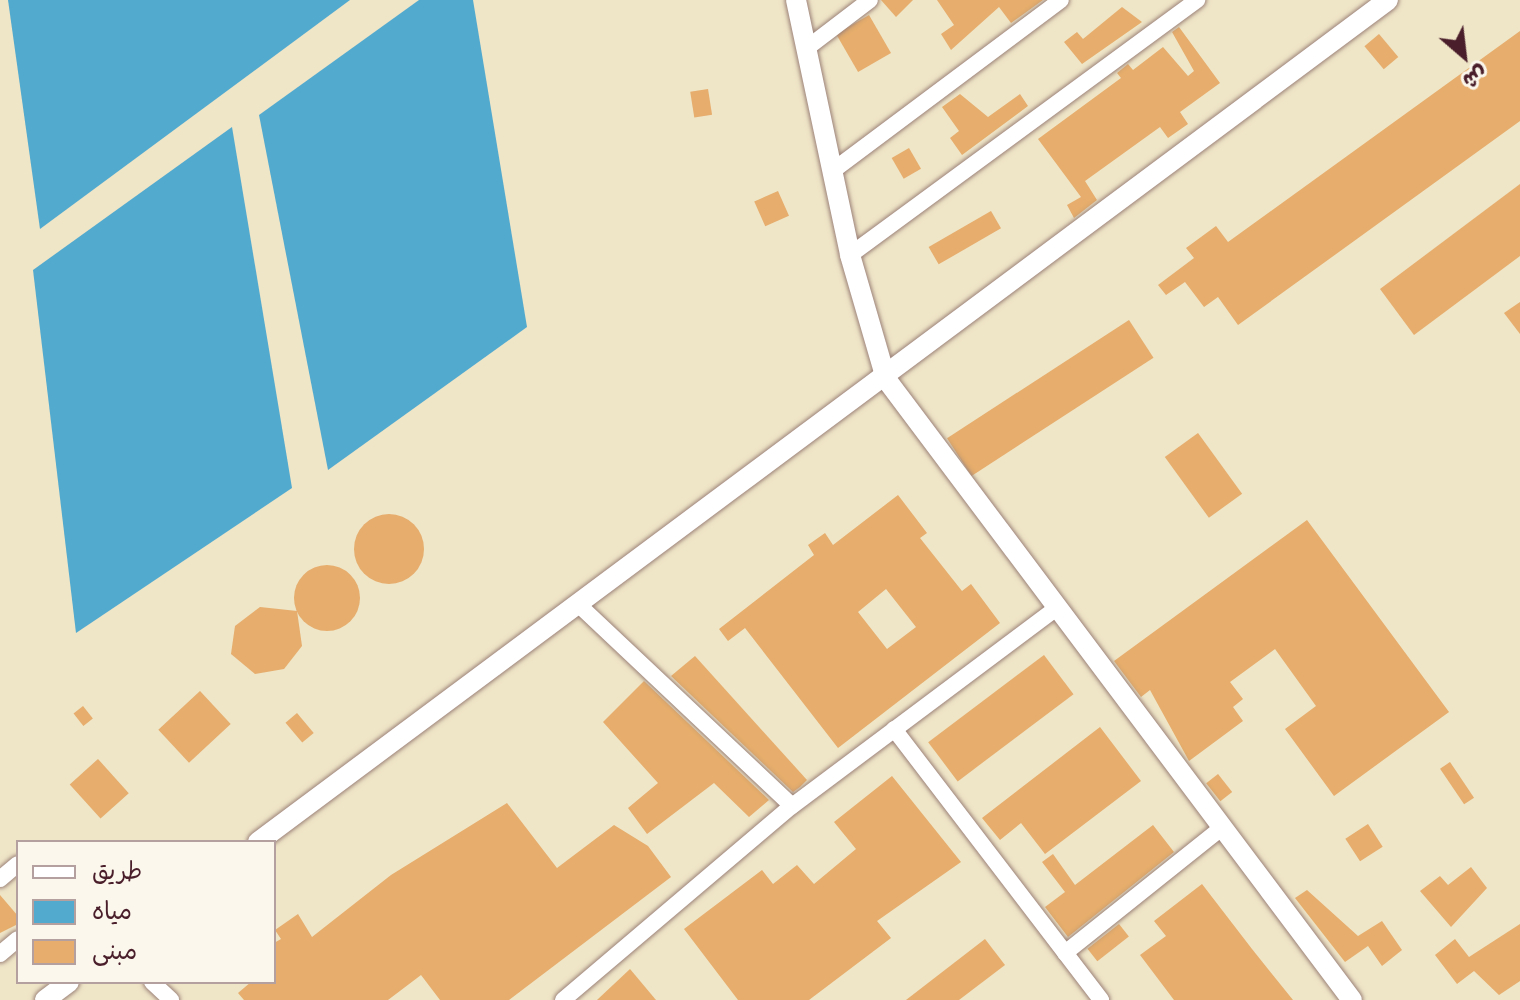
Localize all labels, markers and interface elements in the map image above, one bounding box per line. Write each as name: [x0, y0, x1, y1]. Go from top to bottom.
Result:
north arrow: [1424, 16, 1504, 96]
text: ش: [1458, 59, 1493, 95]
legend: [16, 840, 276, 984]
text: طريق: [92, 856, 142, 886]
text: مياه: [92, 896, 132, 926]
text: مبنى: [92, 936, 137, 966]

